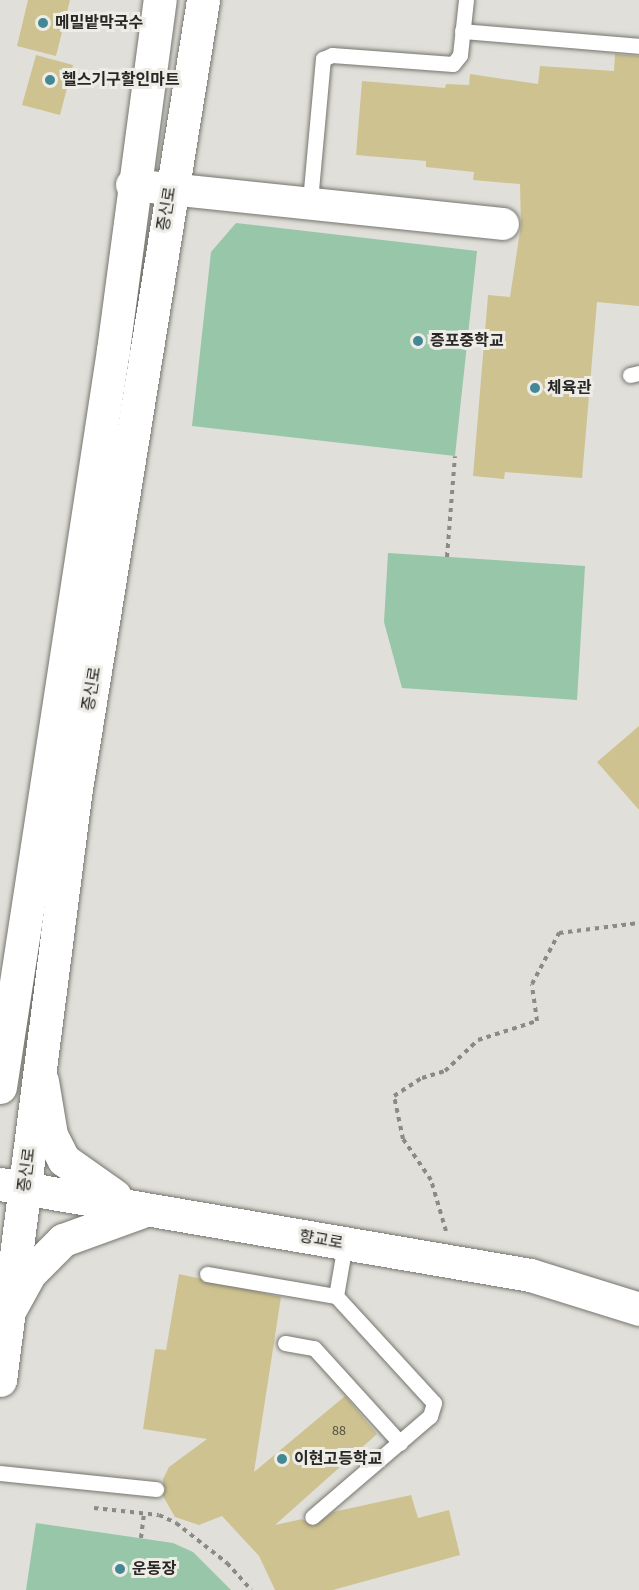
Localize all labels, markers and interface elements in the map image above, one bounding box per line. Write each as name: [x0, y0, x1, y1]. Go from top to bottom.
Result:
place label: 메밀밭막국수: [55, 13, 143, 33]
marker: 메밀밭막국수: [36, 16, 50, 30]
place label: 헬스기구할인마트: [62, 70, 180, 90]
marker: 헬스기구할인마트: [43, 73, 57, 87]
street label: 증신로: [154, 186, 180, 232]
place label: 증포중학교: [430, 331, 504, 351]
marker: 증포중학교: [411, 334, 425, 348]
place label: 체육관: [547, 378, 591, 398]
marker: 체육관: [528, 381, 542, 395]
street label: 증신로: [79, 666, 105, 712]
street label: 증신로: [15, 1147, 39, 1193]
street label: 향교로: [298, 1227, 344, 1253]
house number: 88: [332, 1423, 346, 1439]
place label: 이현고등학교: [294, 1449, 382, 1469]
marker: 이현고등학교: [275, 1452, 289, 1466]
place label: 운동장: [132, 1559, 176, 1579]
marker: 운동장: [113, 1562, 127, 1576]

